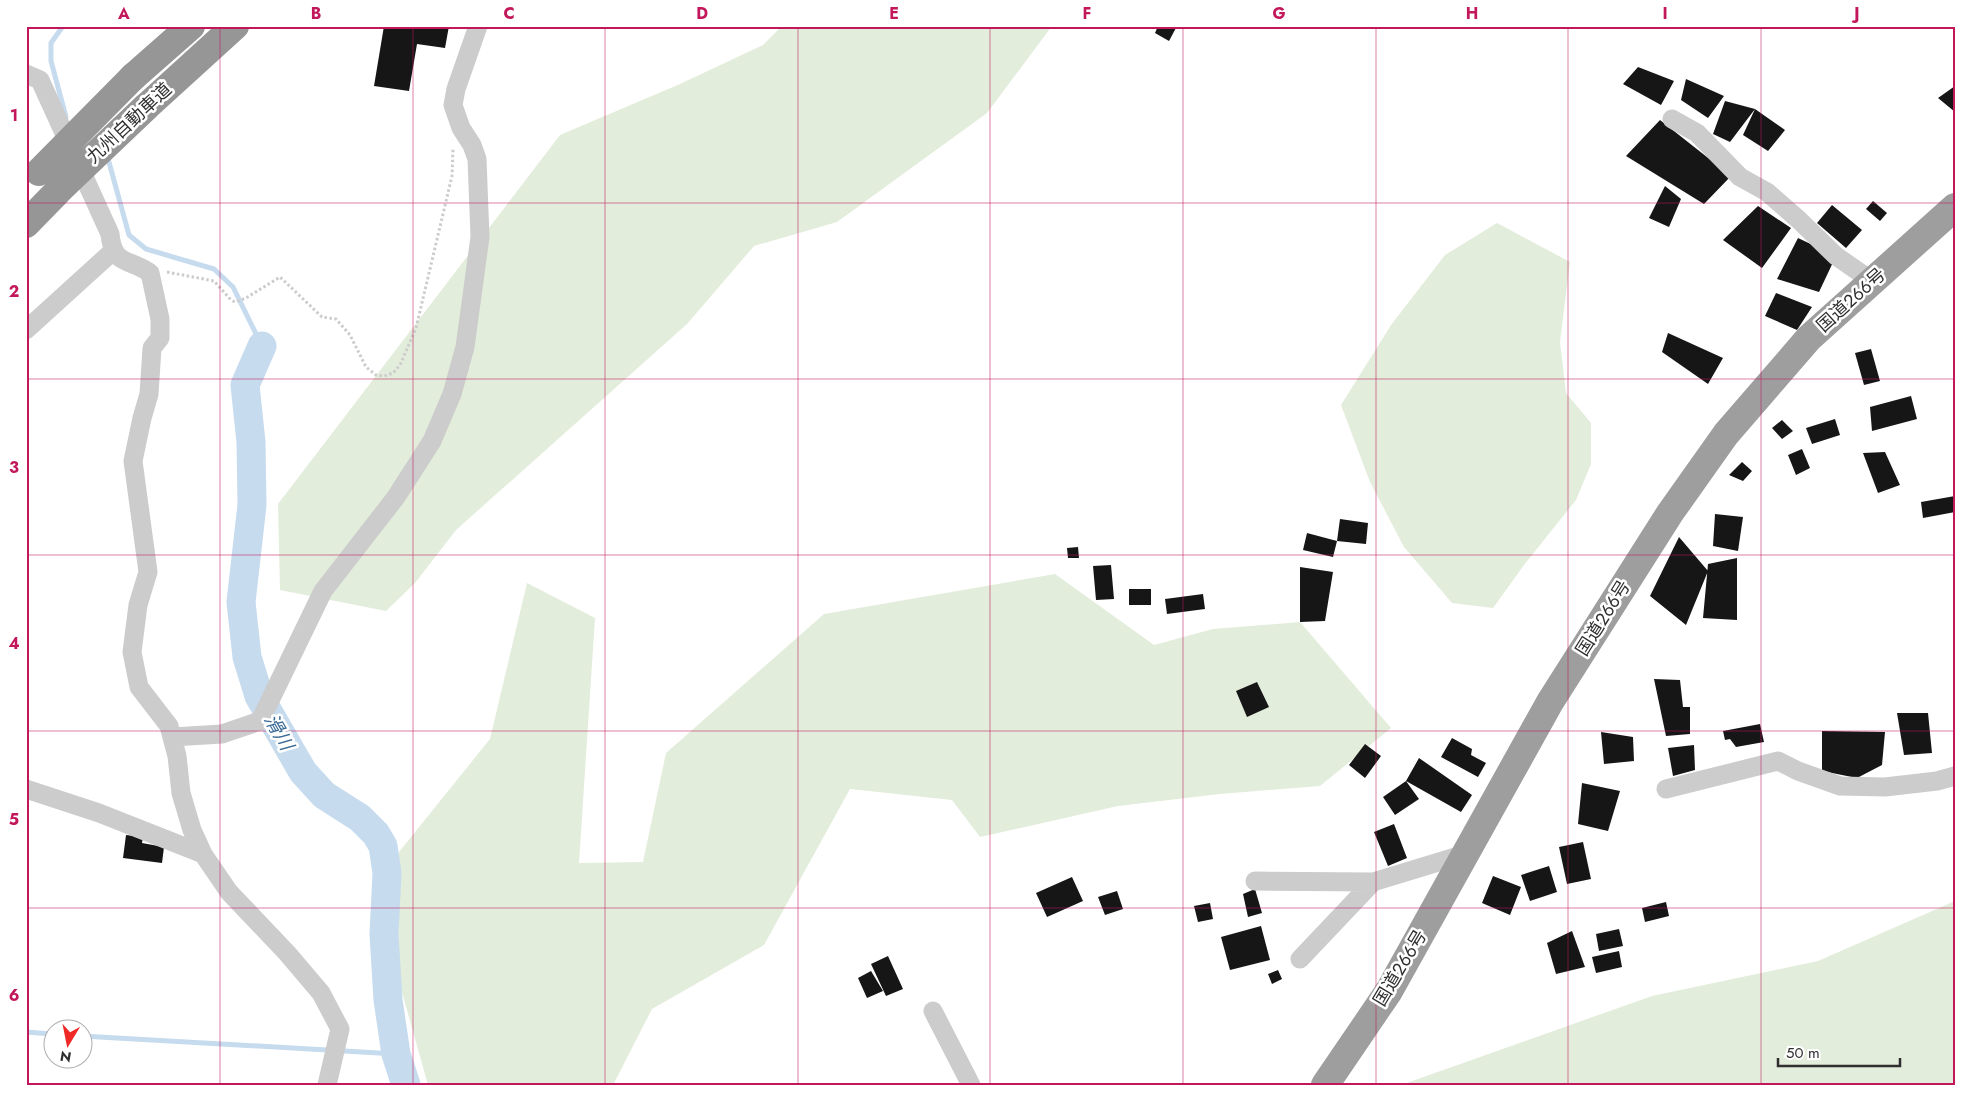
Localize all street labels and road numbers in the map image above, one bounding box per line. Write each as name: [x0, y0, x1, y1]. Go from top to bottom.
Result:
street label: 九州自動車道: [81, 77, 177, 169]
street label: 国道266号: [1811, 262, 1891, 338]
street label: 国道266号: [1569, 575, 1637, 661]
street label: 国道266号: [1367, 925, 1433, 1011]

